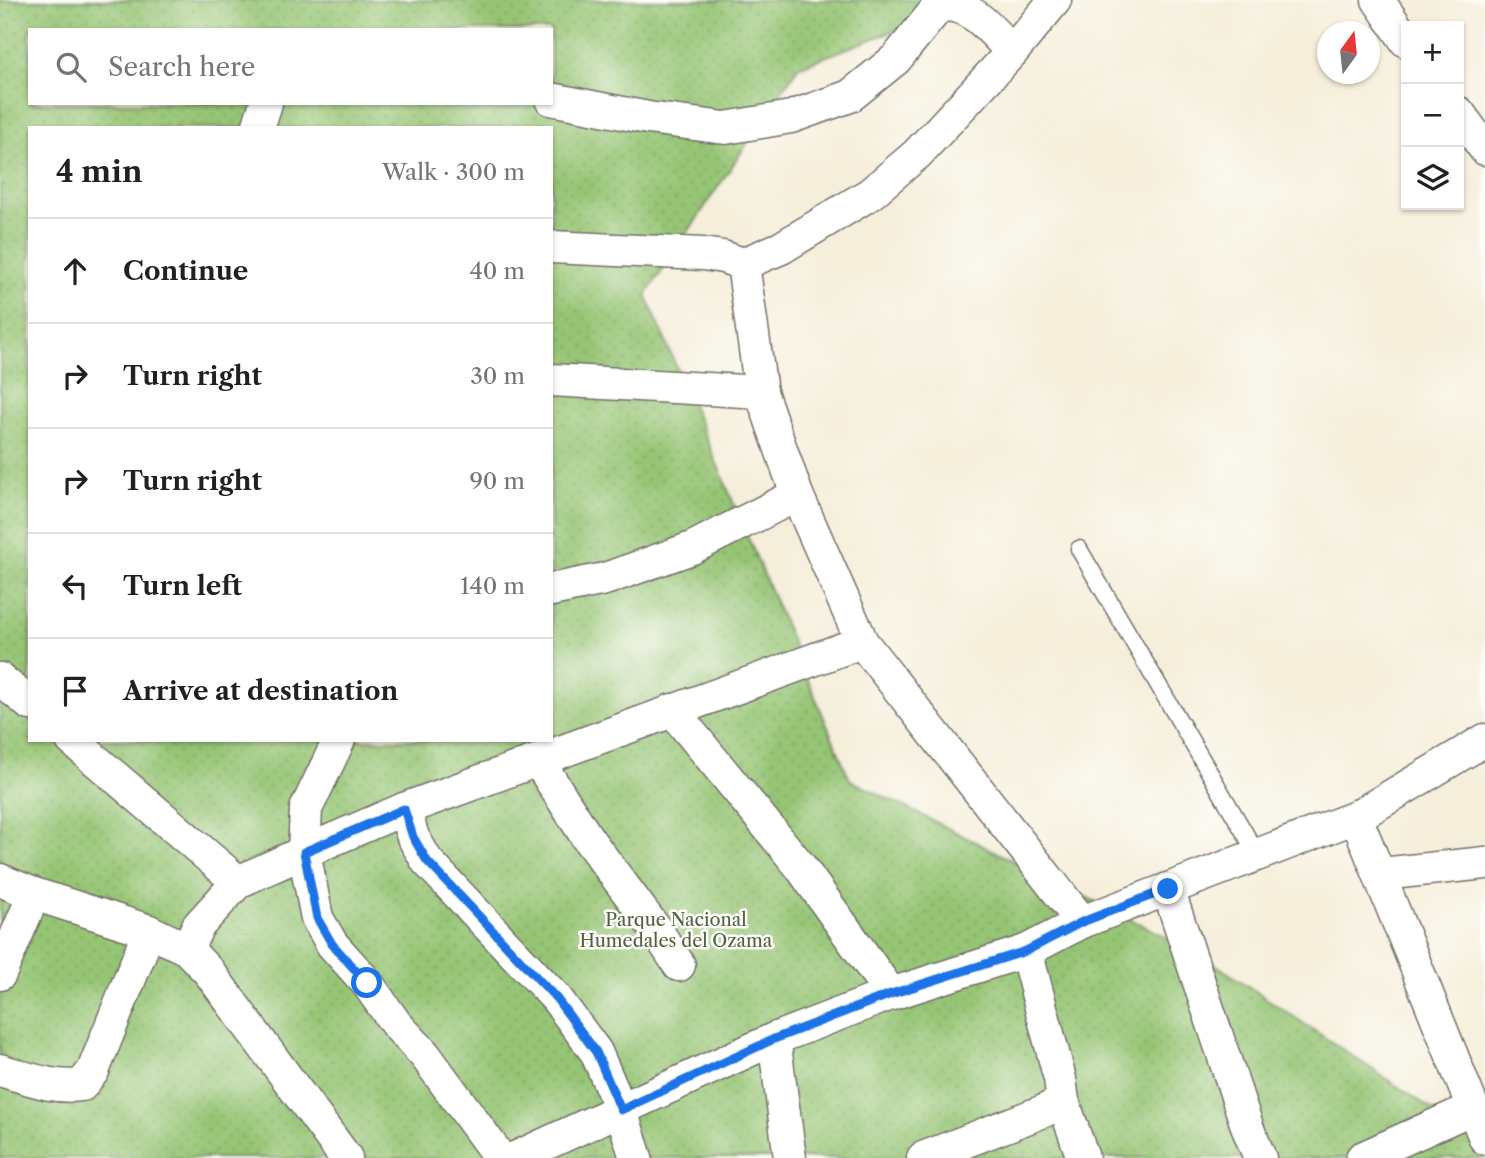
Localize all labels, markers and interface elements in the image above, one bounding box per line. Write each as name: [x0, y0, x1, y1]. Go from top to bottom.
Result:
north arrow: [1317, 21, 1380, 84]
map controls: [1401, 21, 1464, 210]
button: +: [1401, 21, 1464, 84]
search box: [28, 28, 553, 105]
icon: search: [52, 48, 90, 86]
text: Search here: [108, 51, 255, 83]
button: −: [1401, 84, 1464, 147]
button: layers: [1401, 147, 1464, 210]
text: 4 min: [56, 153, 142, 190]
text: Walk · 300 m: [382, 158, 525, 186]
icon: ahead: [56, 252, 94, 290]
text: Continue: [123, 255, 248, 287]
text: 40 m: [470, 257, 525, 285]
icon: right: [56, 357, 94, 395]
text: Turn right: [123, 360, 262, 392]
text: 30 m: [470, 362, 525, 390]
icon: right: [56, 462, 94, 500]
text: Turn right: [123, 465, 262, 497]
text: 90 m: [469, 467, 525, 495]
icon: left: [56, 567, 94, 605]
text: Turn left: [123, 570, 242, 602]
text: 140 m: [460, 572, 525, 600]
icon: arrive: [56, 672, 94, 710]
text: Arrive at destination: [123, 675, 398, 707]
route end: [1152, 873, 1183, 904]
park label: Parque Nacional Humedales del Ozama: [580, 909, 773, 952]
route start: [351, 967, 382, 998]

